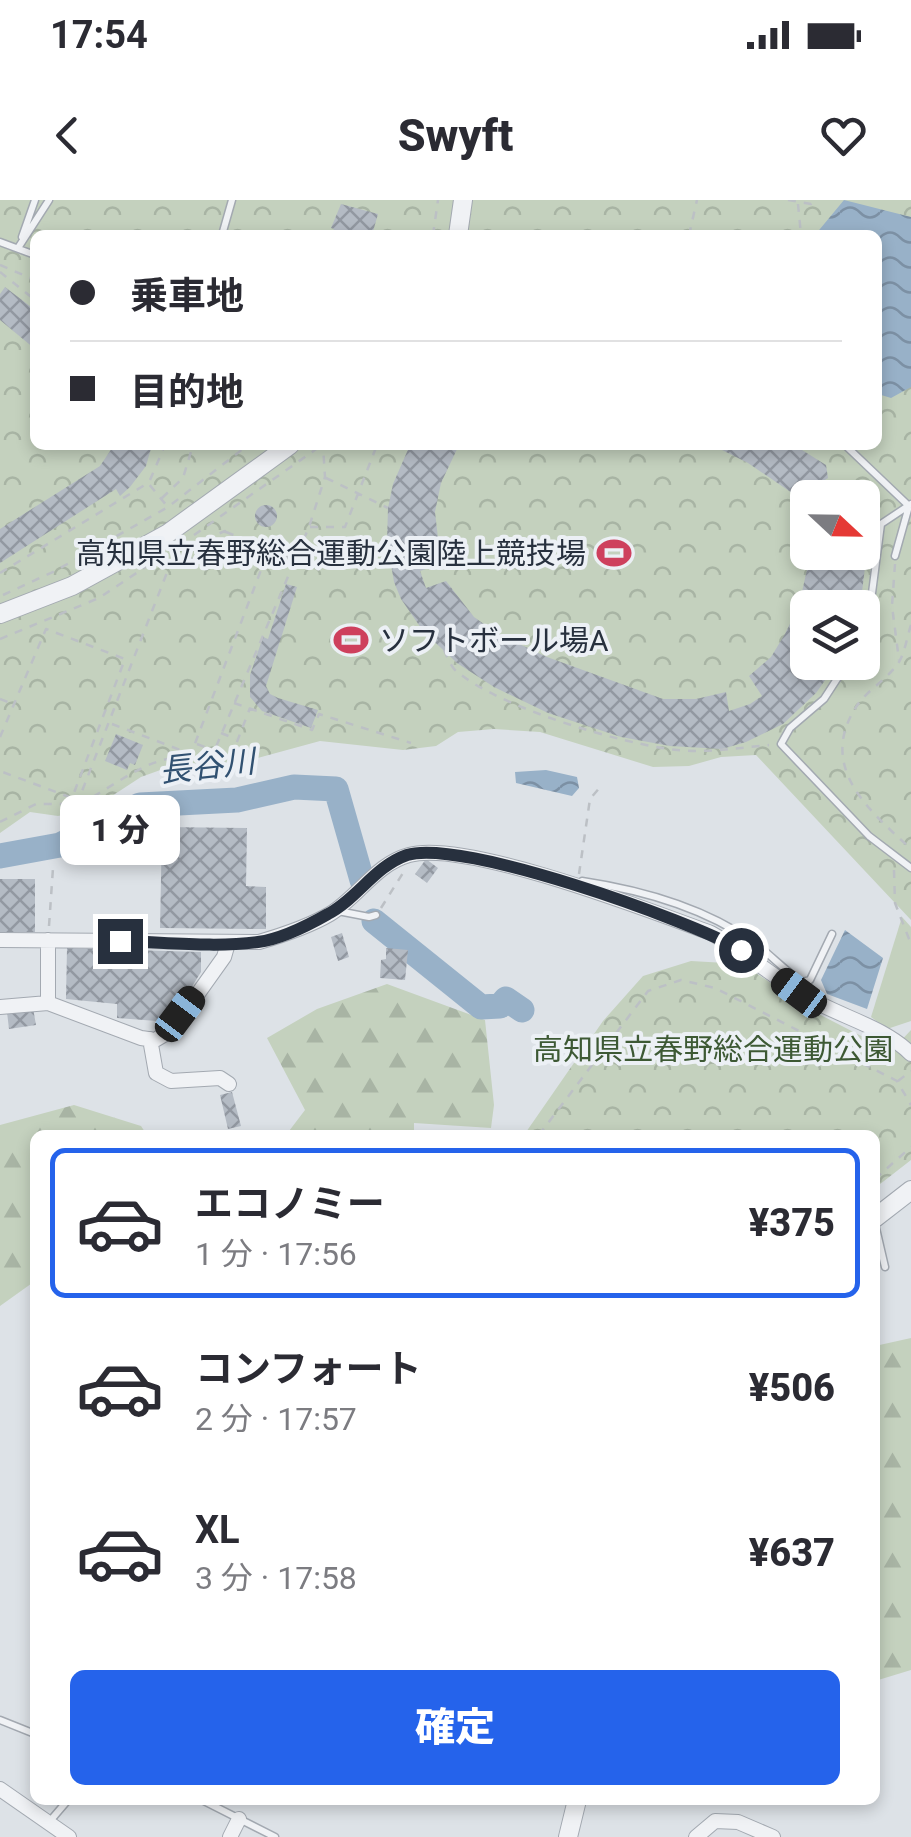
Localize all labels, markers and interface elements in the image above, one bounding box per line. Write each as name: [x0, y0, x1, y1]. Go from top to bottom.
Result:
text: 17:54: [50, 13, 148, 57]
icon: back: [40, 108, 95, 163]
icon: heart: [816, 108, 871, 163]
text: Swyft: [398, 109, 513, 162]
text: 乗車地: [130, 274, 244, 318]
text: 目的地: [130, 370, 244, 414]
north arrow: [790, 480, 880, 570]
map controls: [790, 480, 880, 680]
sports icon: 高知県立春野総合運動公園陸上競技場: [595, 534, 633, 572]
place label: 高知県立春野総合運動公園陸上競技場: [76, 536, 586, 571]
button: layers: [790, 590, 880, 680]
sports icon: ソフトボール場A: [332, 621, 370, 659]
place label: ソフトボール場A: [379, 623, 609, 658]
water label: 長谷川: [157, 742, 260, 790]
callout: 1 分: [60, 796, 180, 866]
text: 1 分: [91, 811, 149, 849]
route end: [98, 919, 143, 964]
route start: [719, 928, 764, 973]
car: [766, 963, 832, 1023]
car: [150, 981, 210, 1047]
park label: 高知県立春野総合運動公園: [533, 1032, 893, 1067]
icon: car: [75, 1178, 165, 1268]
text: エコノミー: [195, 1182, 385, 1226]
text: ¥375: [749, 1201, 835, 1245]
text: 1 分 · 17:56: [195, 1235, 357, 1273]
icon: car: [75, 1343, 165, 1433]
text: コンフォート: [195, 1347, 422, 1391]
text: ¥506: [749, 1366, 835, 1410]
text: 2 分 · 17:57: [195, 1400, 357, 1438]
icon: car: [75, 1508, 165, 1598]
text: XL: [195, 1508, 240, 1552]
text: ¥637: [749, 1531, 835, 1575]
text: 3 分 · 17:58: [195, 1559, 357, 1597]
button: 確定: [70, 1670, 840, 1785]

